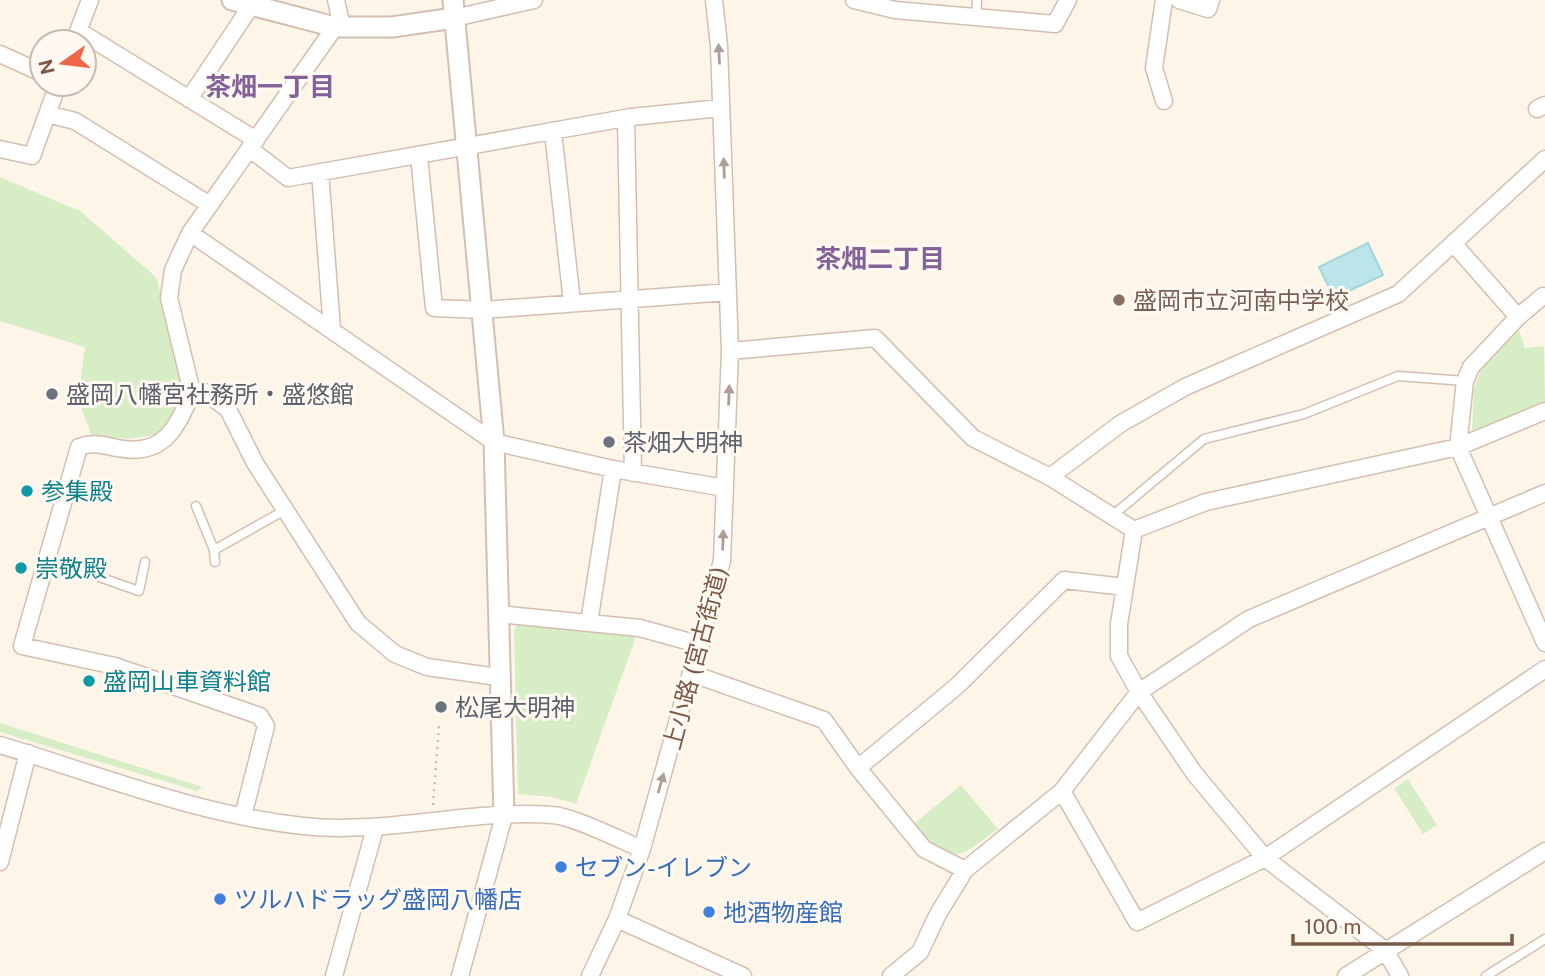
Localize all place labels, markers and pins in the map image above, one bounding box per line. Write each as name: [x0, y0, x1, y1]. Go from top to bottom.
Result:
place label: 盛岡市立河南中学校: [1133, 286, 1349, 314]
marker: 盛岡市立河南中学校: [1111, 292, 1127, 308]
place label: 盛岡八幡宮社務所・盛悠館: [66, 380, 354, 408]
marker: 盛岡八幡宮社務所・盛悠館: [44, 386, 60, 402]
place label: 茶畑大明神: [623, 428, 743, 456]
marker: 茶畑大明神: [601, 434, 617, 450]
place label: 参集殿: [41, 477, 113, 505]
marker: 参集殿: [19, 483, 35, 499]
place label: 崇敬殿: [35, 554, 107, 582]
marker: 崇敬殿: [13, 560, 29, 576]
place label: 盛岡山車資料館: [103, 667, 271, 695]
marker: 盛岡山車資料館: [81, 673, 97, 689]
place label: 松尾大明神: [455, 693, 575, 721]
marker: 松尾大明神: [433, 699, 449, 715]
place label: セブン-イレブン: [575, 853, 752, 881]
marker: セブン-イレブン: [553, 859, 569, 875]
place label: ツルハドラッグ盛岡八幡店: [234, 885, 522, 913]
marker: ツルハドラッグ盛岡八幡店: [212, 891, 228, 907]
place label: 地酒物産館: [723, 898, 843, 926]
marker: 地酒物産館: [701, 904, 717, 920]

